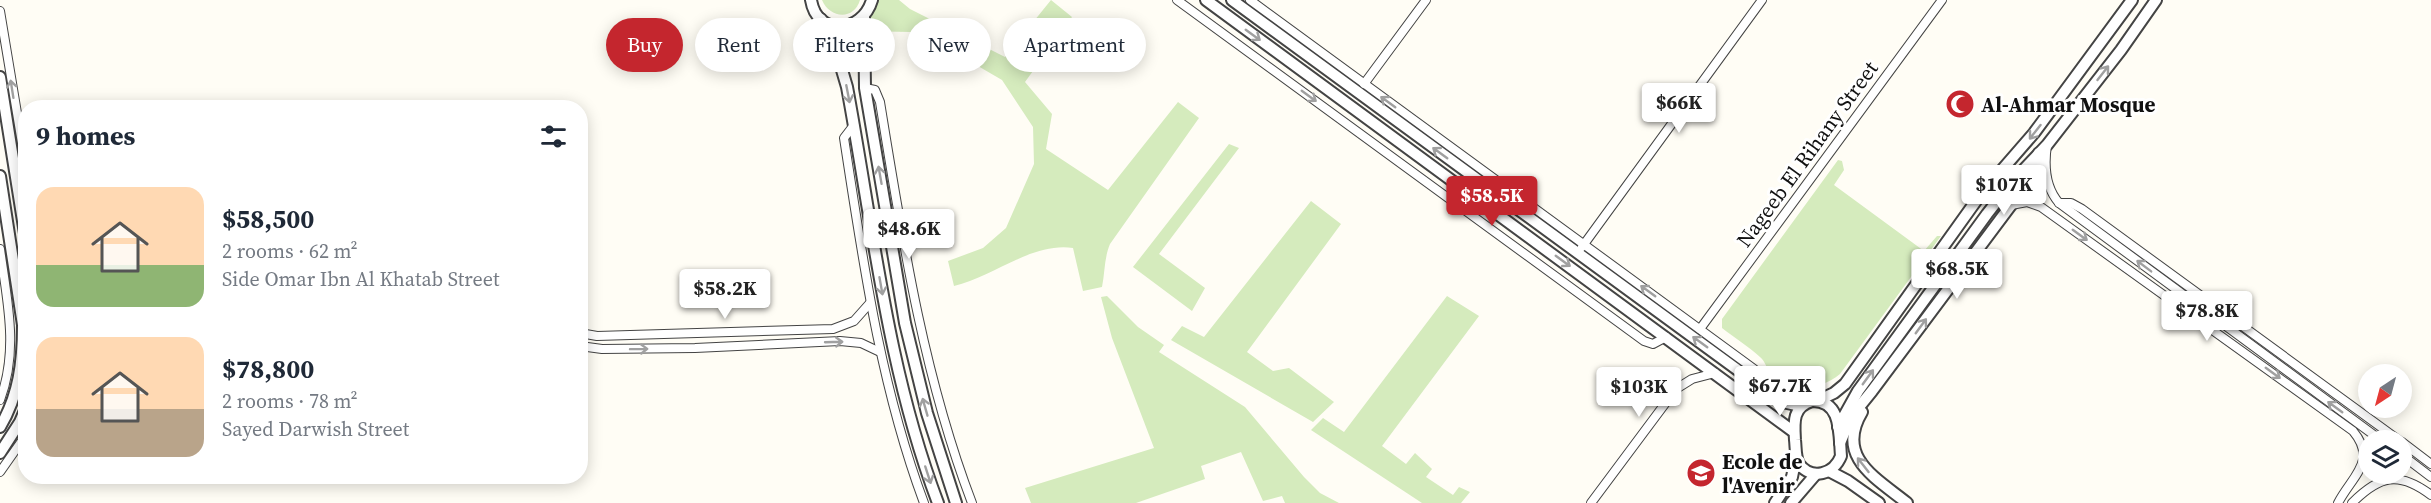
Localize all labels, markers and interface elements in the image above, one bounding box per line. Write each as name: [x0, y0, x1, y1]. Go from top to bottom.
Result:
chip: Buy: [606, 18, 683, 72]
chip: Rent: [695, 18, 781, 72]
chip: Filters: [793, 18, 895, 72]
chip: New: [907, 18, 991, 72]
chip: Apartment: [1003, 18, 1146, 72]
one-way arrow: [1244, 28, 1260, 41]
street label: Nageeb El Rihany Street: [1730, 55, 1885, 253]
one-way arrow: [2096, 65, 2109, 81]
one-way arrow: [7, 79, 18, 99]
pin: $66K: [1643, 83, 1715, 134]
one-way arrow: [843, 84, 854, 103]
text: $66K: [1656, 88, 1702, 116]
mosque icon: Al-Ahmar Mosque: [1944, 88, 1976, 120]
one-way arrow: [1301, 90, 1317, 102]
place label: Al-Ahmar Mosque: [1981, 90, 2155, 119]
one-way arrow: [1381, 95, 1397, 108]
text: 9 homes: [36, 118, 135, 154]
icon: filters: [537, 120, 570, 153]
one-way arrow: [2029, 123, 2042, 139]
one-way arrow: [1433, 147, 1449, 159]
one-way arrow: [874, 165, 885, 185]
pin: $107K: [1962, 165, 2046, 216]
text: $107K: [1975, 170, 2033, 198]
pin: $58.5K: [1443, 176, 1541, 227]
text: $58.5K: [1460, 181, 1524, 209]
text: $58,500: [222, 201, 314, 237]
pin: $48.6K: [860, 209, 958, 260]
icon: home: [84, 211, 156, 283]
text: $48.6K: [877, 214, 941, 242]
one-way arrow: [2072, 229, 2088, 242]
text: 2 rooms · 62 m²: [222, 237, 358, 265]
pin: $68.5K: [1908, 249, 2006, 300]
text: $68.5K: [1925, 254, 1989, 282]
one-way arrow: [1554, 255, 1570, 268]
one-way arrow: [2136, 260, 2152, 273]
text: Side Omar Ibn Al Khatab Street: [222, 265, 500, 293]
pin: $58.2K: [676, 269, 774, 320]
text: $58.2K: [693, 274, 757, 302]
one-way arrow: [876, 276, 887, 296]
one-way arrow: [1640, 285, 1656, 297]
pin: $78.8K: [2158, 291, 2256, 342]
text: $78.8K: [2175, 296, 2239, 324]
one-way arrow: [1914, 319, 1927, 335]
one-way arrow: [823, 336, 843, 347]
one-way arrow: [1692, 336, 1708, 348]
one-way arrow: [628, 343, 648, 354]
text: $78,800: [222, 351, 314, 387]
icon: home: [84, 361, 156, 433]
north arrow: [2358, 364, 2412, 418]
map controls: [2358, 364, 2412, 484]
pin: $67.7K: [1731, 366, 1829, 417]
pin: $103K: [1597, 367, 1681, 418]
one-way arrow: [2264, 367, 2280, 380]
one-way arrow: [1862, 370, 1875, 386]
text: $67.7K: [1748, 371, 1812, 399]
text: $103K: [1610, 372, 1668, 400]
text: 2 rooms · 78 m²: [222, 387, 358, 415]
one-way arrow: [919, 398, 931, 417]
one-way arrow: [2327, 401, 2343, 413]
text: Sayed Darwish Street: [222, 415, 409, 443]
button: layers: [2358, 430, 2412, 484]
place label: Ecole de l'Avenir: [1722, 447, 1802, 500]
school or university icon: Ecole de l'Avenir: [1685, 457, 1717, 489]
one-way arrow: [1857, 457, 1870, 473]
one-way arrow: [924, 465, 935, 484]

